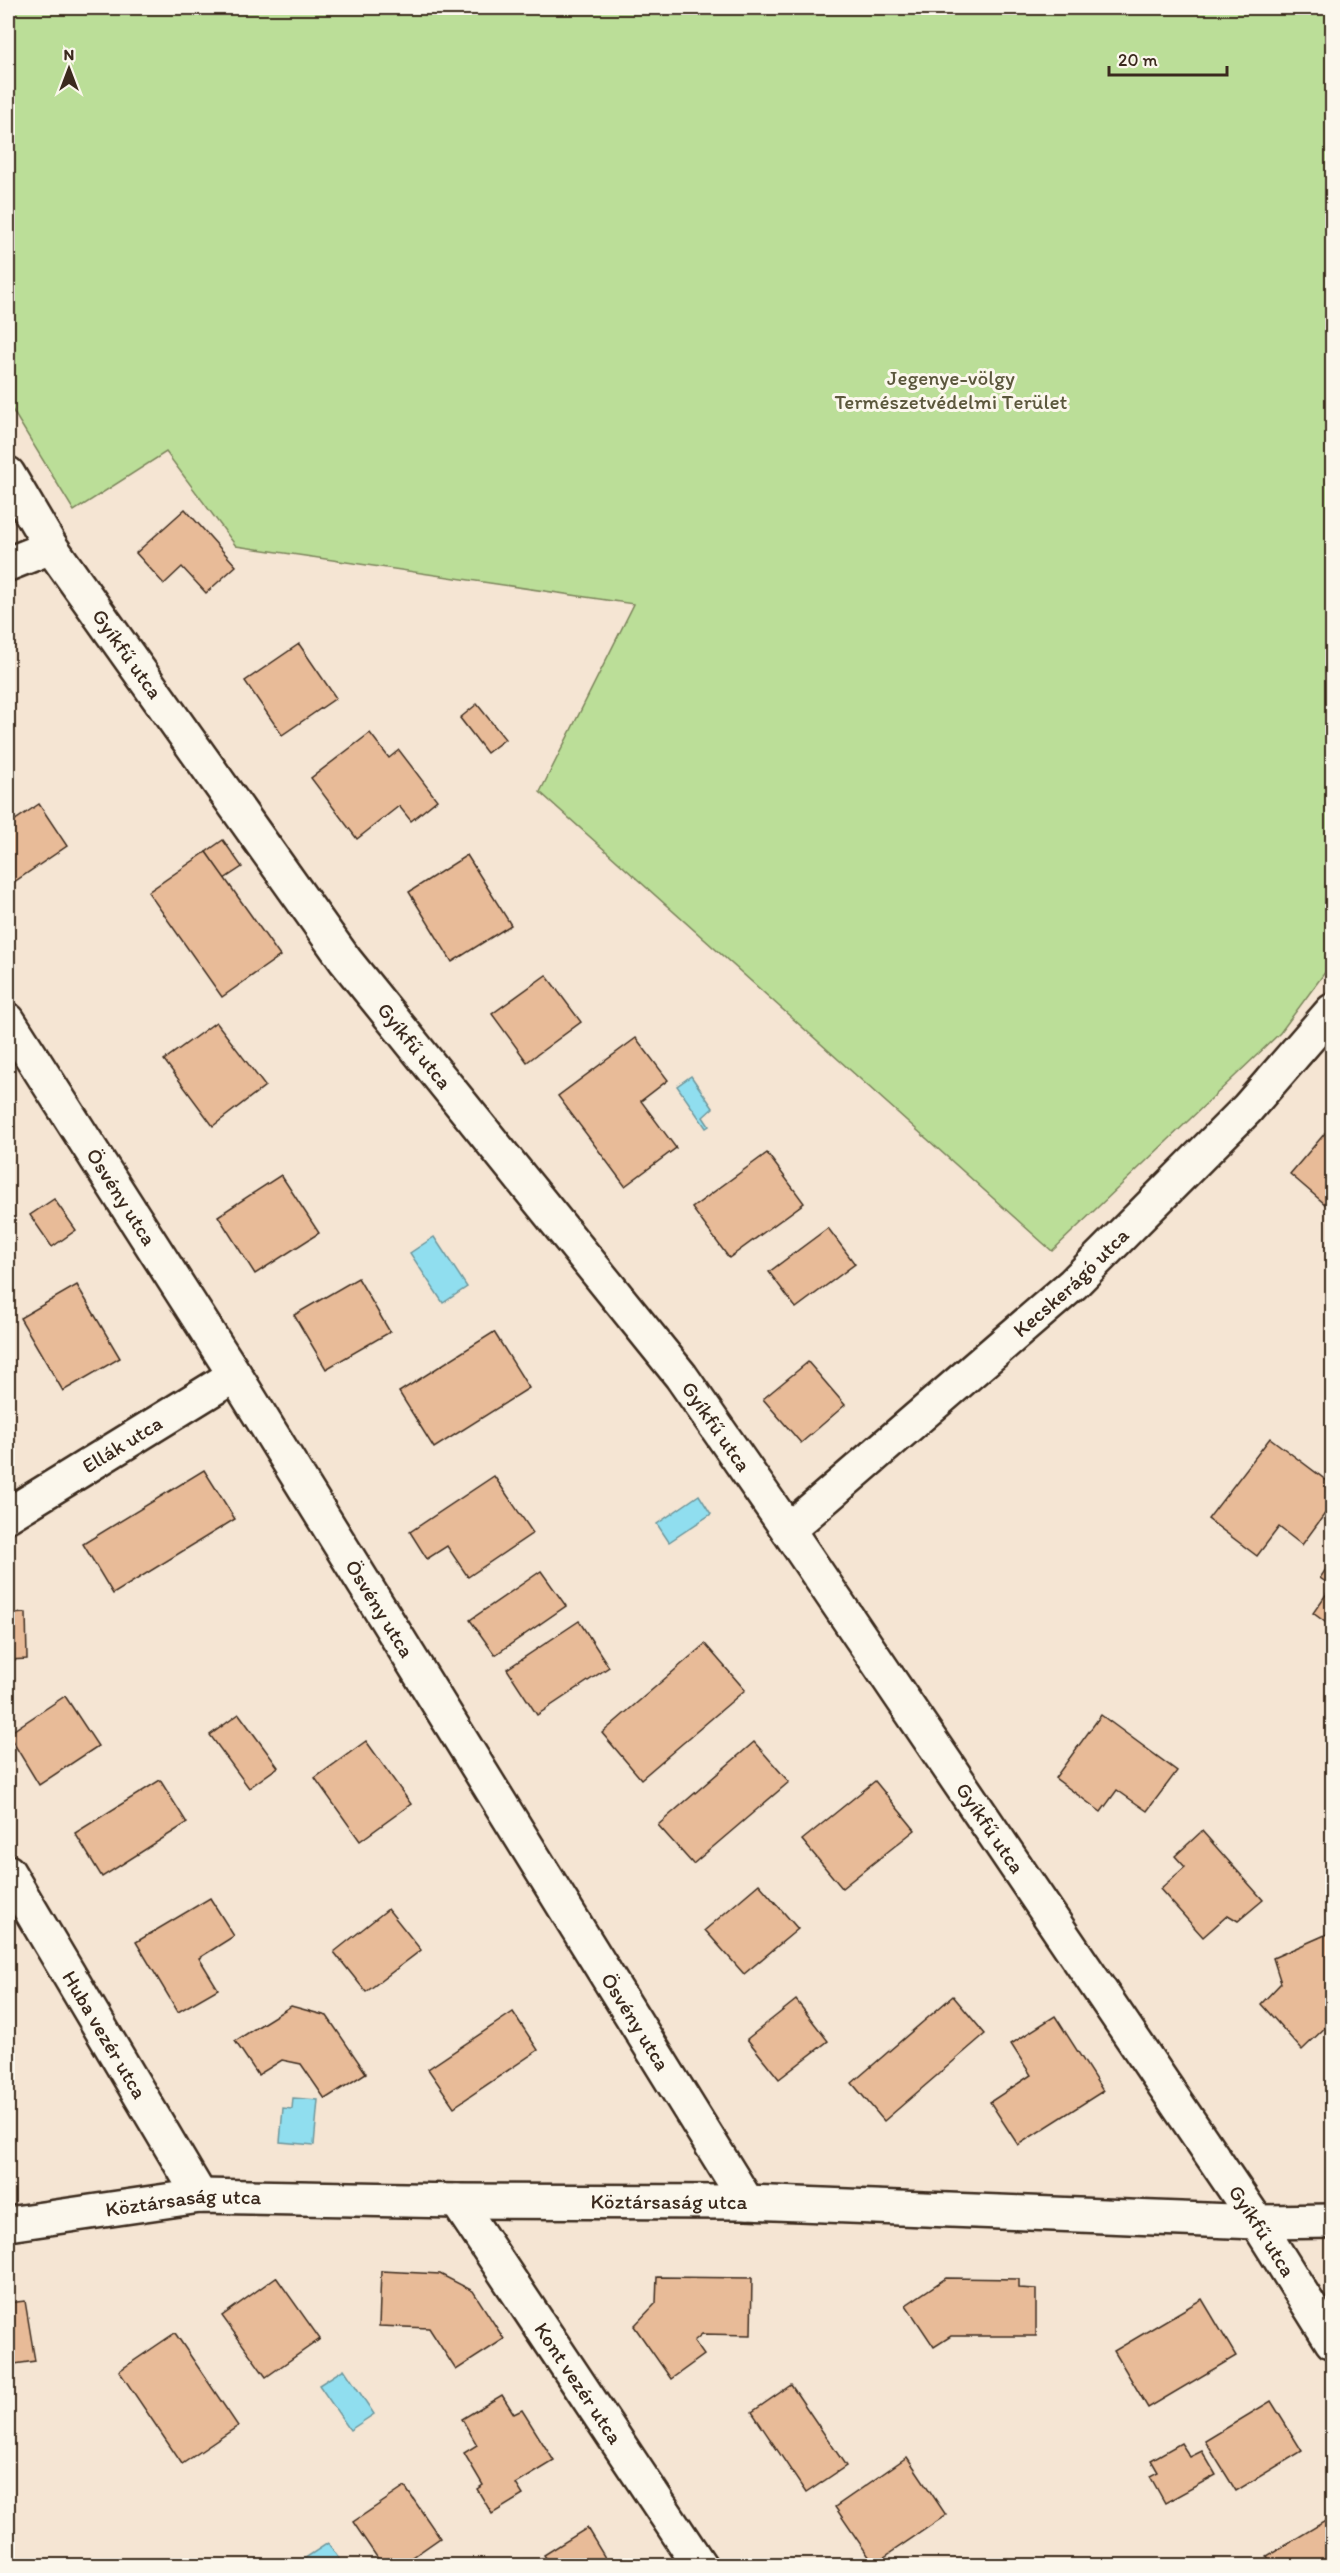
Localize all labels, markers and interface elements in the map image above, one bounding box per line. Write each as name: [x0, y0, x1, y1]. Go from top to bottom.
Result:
north arrow: [39, 39, 99, 99]
scale bar: [1109, 39, 1228, 77]
text: N: [64, 45, 74, 64]
text: 20 m: [1118, 49, 1158, 71]
park label: Jegenye-völgy Természetvédelmi Terület: [835, 365, 1068, 414]
street label: Gyíkfű utca: [87, 604, 168, 703]
street label: Gyíkfű utca: [372, 997, 457, 1094]
street label: Ösvény utca: [81, 1143, 162, 1250]
street label: Kecskerágó utca: [1008, 1222, 1134, 1342]
street label: Gyíkfű utca: [677, 1376, 757, 1476]
street label: Ellák utca: [77, 1410, 166, 1478]
street label: Ösvény utca: [340, 1555, 420, 1662]
street label: Gyíkfű utca: [951, 1778, 1030, 1878]
street label: Huba vezér utca: [57, 1966, 152, 2103]
street label: Ösvény utca: [596, 1968, 676, 2075]
street label: Gyíkfű utca: [1223, 2180, 1301, 2281]
street label: Köztársaság utca: [104, 2183, 262, 2222]
street label: Köztársaság utca: [590, 2188, 747, 2214]
street label: Kont vezér utca: [529, 2317, 628, 2449]

